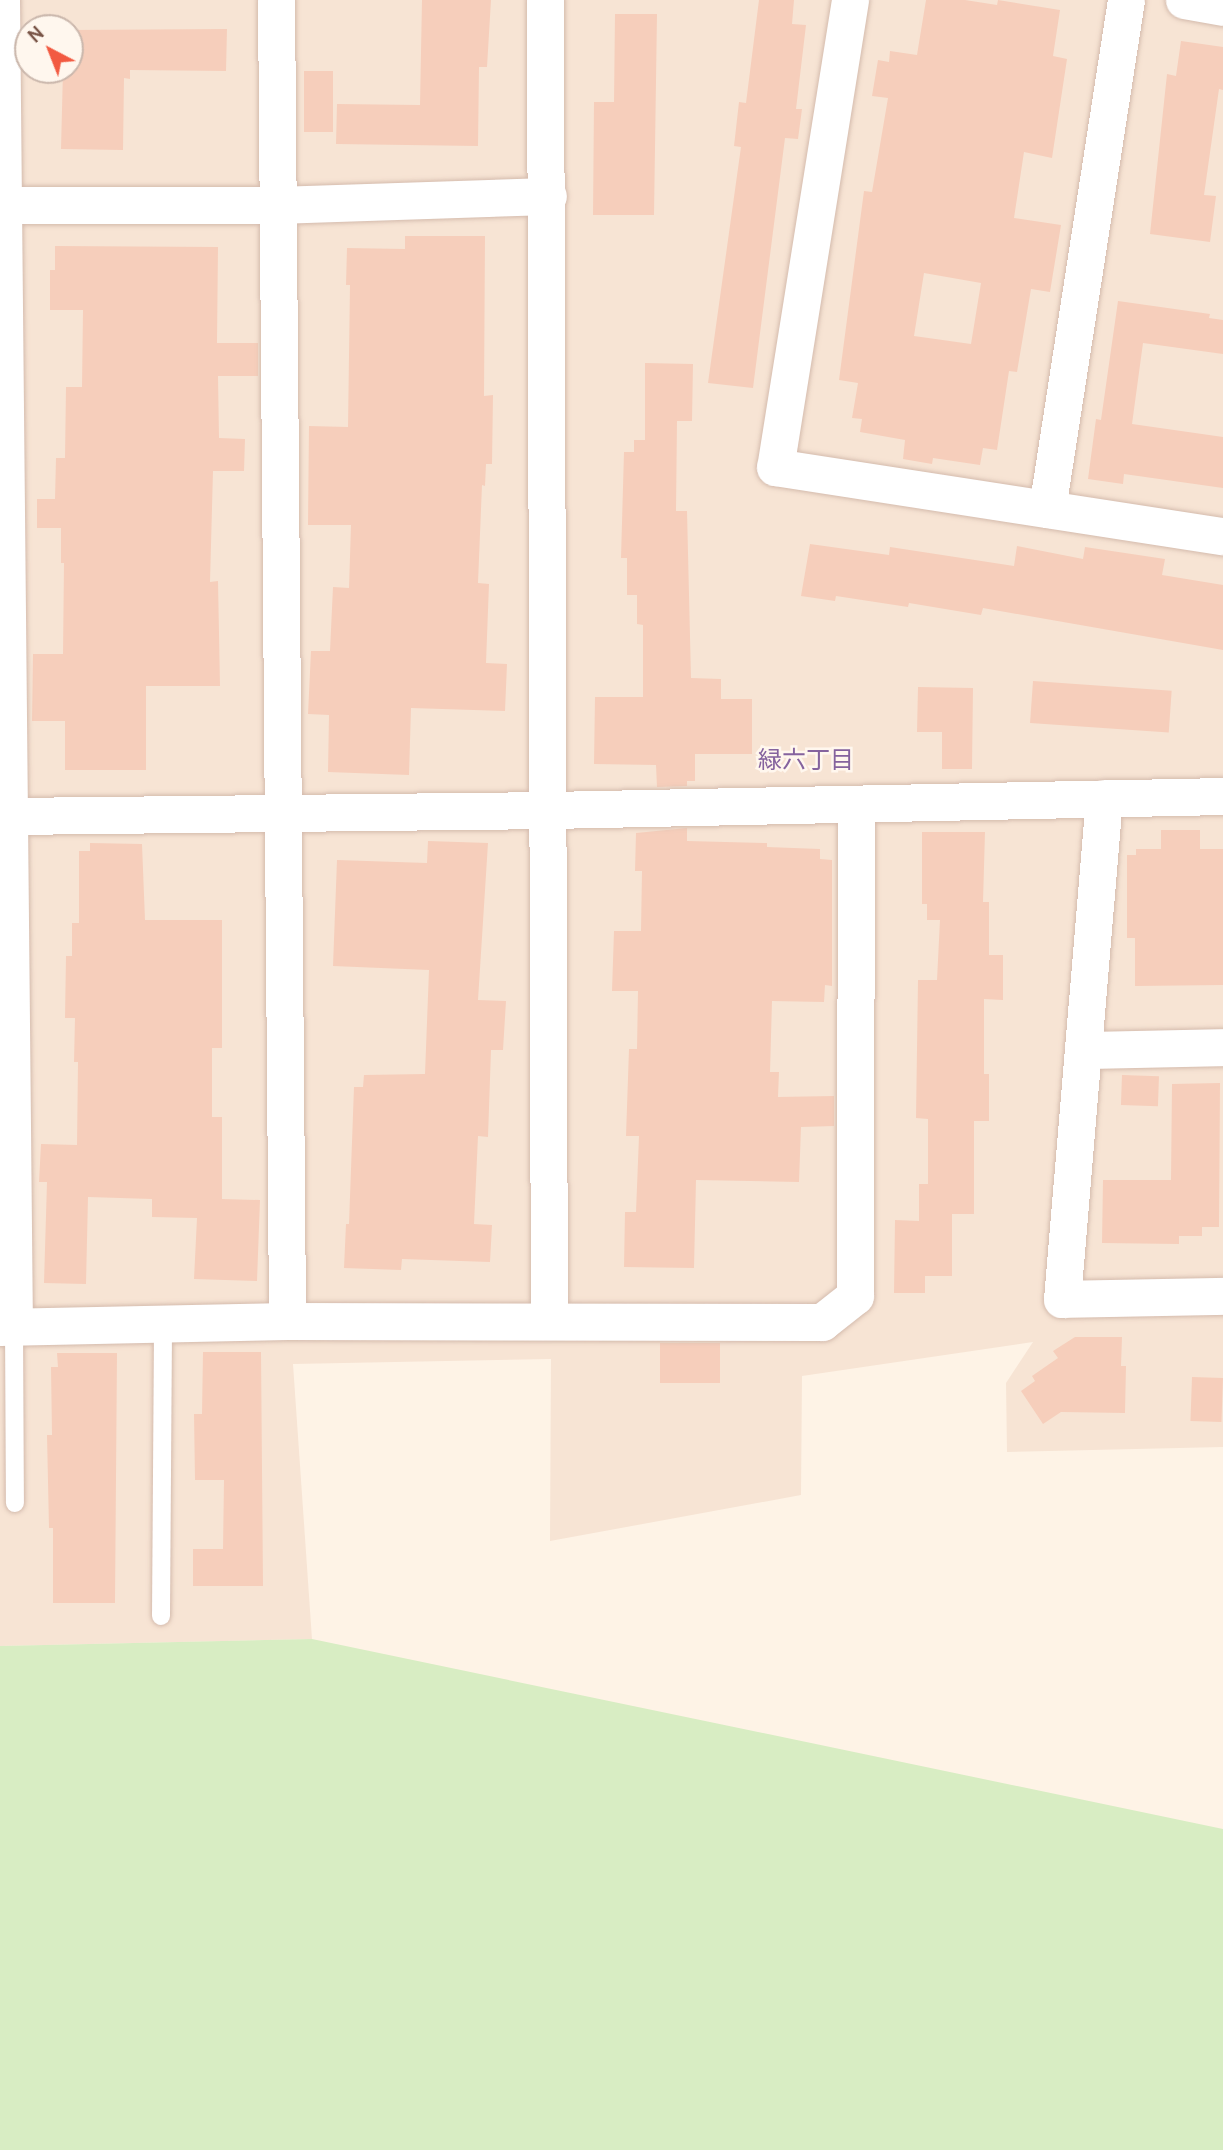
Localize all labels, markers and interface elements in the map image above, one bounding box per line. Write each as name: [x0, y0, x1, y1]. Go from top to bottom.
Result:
north arrow: [14, 14, 84, 84]
text: N: [23, 21, 49, 48]
district label: 緑六丁目: [758, 746, 854, 774]

